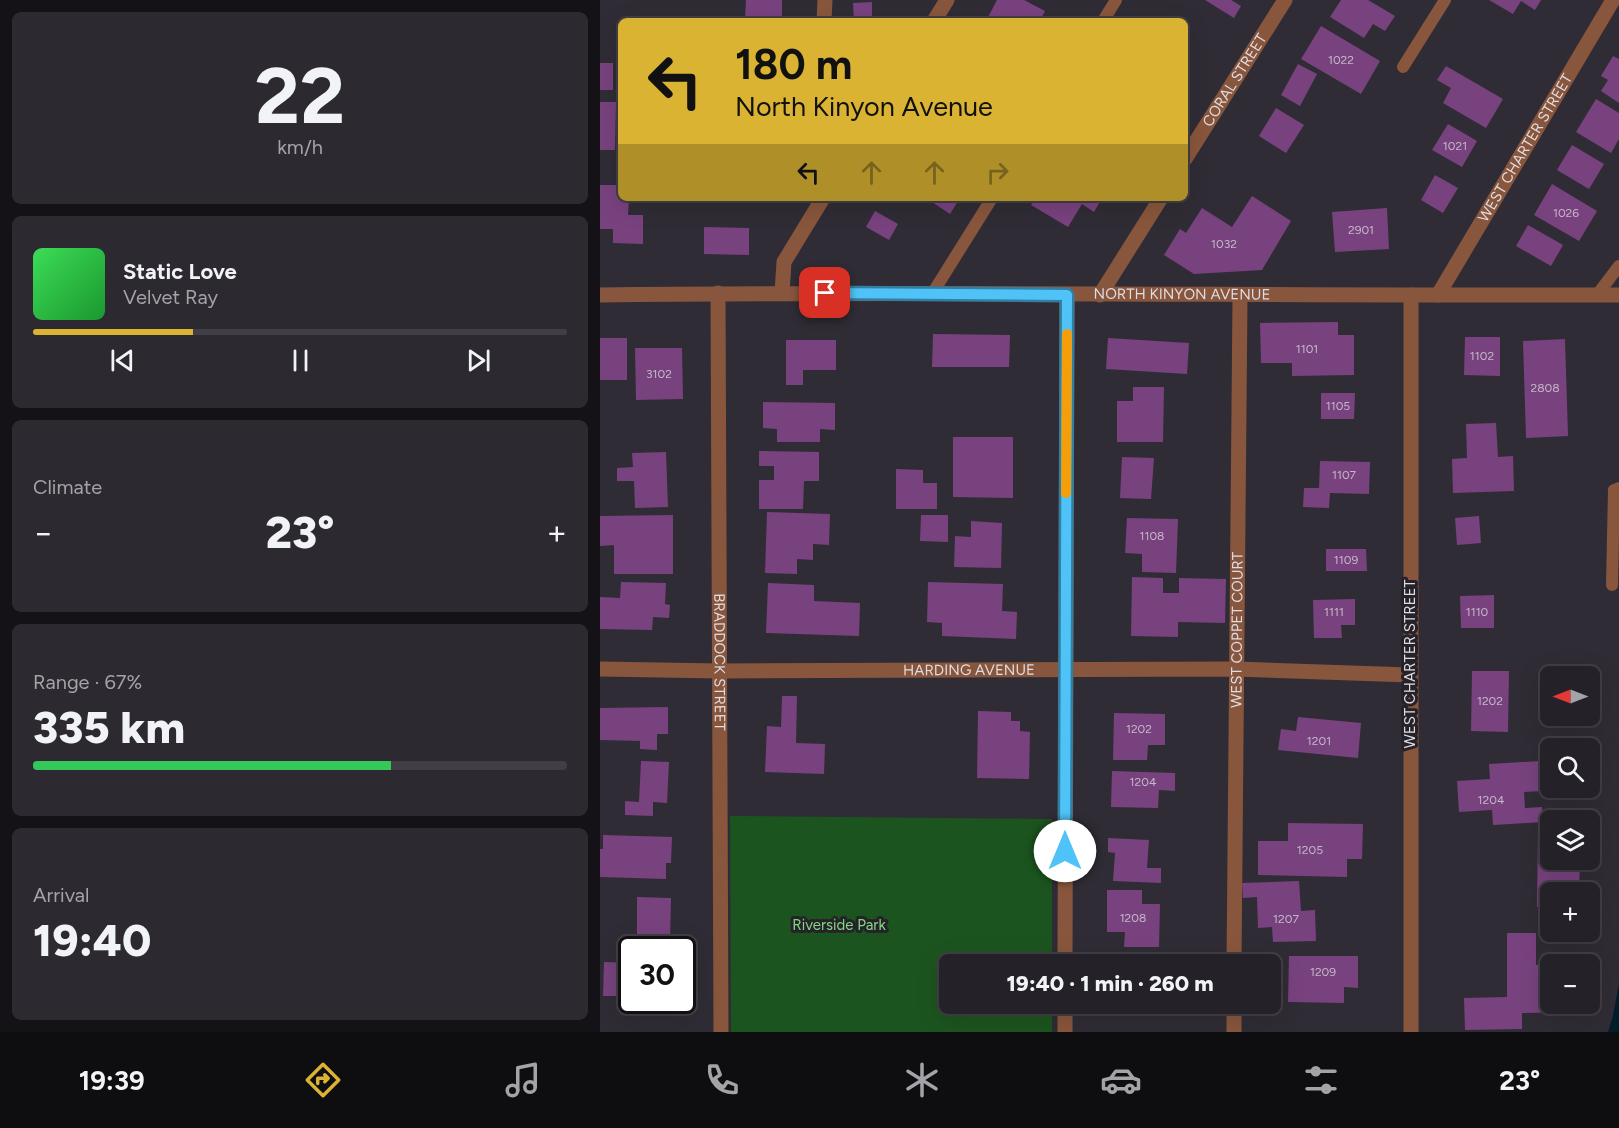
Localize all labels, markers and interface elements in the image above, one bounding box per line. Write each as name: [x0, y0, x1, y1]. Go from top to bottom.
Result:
street label: CORAL STREET: [1199, 30, 1271, 130]
text: 180 m: [735, 39, 852, 90]
icon: left: [636, 42, 714, 120]
text: 22: [255, 49, 345, 143]
house number: 1022: [1328, 53, 1354, 67]
street label: WEST CHARTER STREET: [1474, 70, 1577, 225]
text: North Kinyon Avenue: [735, 90, 993, 123]
text: km/h: [277, 135, 323, 159]
house number: 1021: [1443, 139, 1467, 153]
icon: left: [792, 156, 825, 189]
icon: ahead: [855, 156, 888, 189]
icon: ahead: [918, 156, 951, 189]
icon: right: [981, 156, 1014, 189]
house number: 1026: [1553, 206, 1579, 220]
house number: 2901: [1348, 223, 1374, 237]
house number: 1032: [1211, 237, 1237, 251]
text: Static Love: [123, 258, 237, 285]
pin: [799, 267, 850, 318]
icon: arrive: [808, 276, 841, 309]
text: Velvet Ray: [123, 285, 218, 309]
street label: NORTH KINYON AVENUE: [1094, 285, 1270, 304]
house number: 1101: [1296, 342, 1318, 356]
icon: previous: [106, 344, 139, 377]
icon: pause: [284, 344, 317, 377]
icon: next: [462, 344, 495, 377]
house number: 1102: [1470, 349, 1494, 363]
house number: 3102: [646, 367, 672, 381]
house number: 2808: [1530, 381, 1560, 395]
house number: 1105: [1326, 399, 1350, 413]
house number: 1107: [1332, 468, 1357, 482]
text: Climate: [33, 475, 102, 499]
text: 23°: [266, 505, 334, 559]
text: −: [33, 513, 54, 552]
text: +: [546, 513, 567, 552]
house number: 1108: [1140, 529, 1164, 543]
street label: WEST COPPET COURT: [1227, 551, 1247, 708]
house number: 1109: [1334, 553, 1358, 567]
street label: WEST CHARTER STREET: [1401, 579, 1419, 749]
street label: BRADDOCK STREET: [710, 593, 729, 732]
house number: 1111: [1324, 605, 1344, 619]
house number: 1110: [1466, 605, 1489, 619]
street label: HARDING AVENUE: [903, 661, 1035, 679]
north arrow: [1540, 666, 1600, 726]
map controls: [1540, 666, 1600, 1014]
text: Range · 67%: [33, 670, 142, 694]
house number: 1202: [1477, 694, 1503, 708]
text: 335 km: [33, 700, 185, 754]
house number: 1202: [1126, 722, 1152, 736]
house number: 1201: [1307, 734, 1331, 748]
button: search: [1540, 738, 1600, 798]
house number: 1204: [1130, 775, 1157, 789]
house number: 1204: [1478, 793, 1505, 807]
button: layers: [1540, 810, 1600, 870]
position arrow: [1033, 819, 1097, 883]
house number: 1205: [1297, 843, 1323, 857]
button: +: [1540, 882, 1600, 942]
text: Arrival: [33, 883, 89, 907]
house number: 1208: [1120, 911, 1146, 925]
house number: 1207: [1273, 912, 1299, 926]
text: 19:40: [33, 913, 151, 967]
park label: Riverside Park: [792, 916, 886, 934]
speed limit sign: 30: [618, 936, 696, 1014]
button: −: [1540, 954, 1600, 1014]
house number: 1209: [1310, 965, 1336, 979]
text: 19:40 · 1 min · 260 m: [1006, 970, 1214, 997]
icon: directions: [302, 1059, 344, 1101]
icon: music: [502, 1059, 544, 1101]
icon: phone: [701, 1059, 743, 1101]
icon: climate: [901, 1059, 943, 1101]
icon: car: [1100, 1059, 1142, 1101]
icon: filters: [1300, 1059, 1342, 1101]
text: 19:39: [79, 1064, 145, 1097]
text: 23°: [1499, 1064, 1540, 1097]

